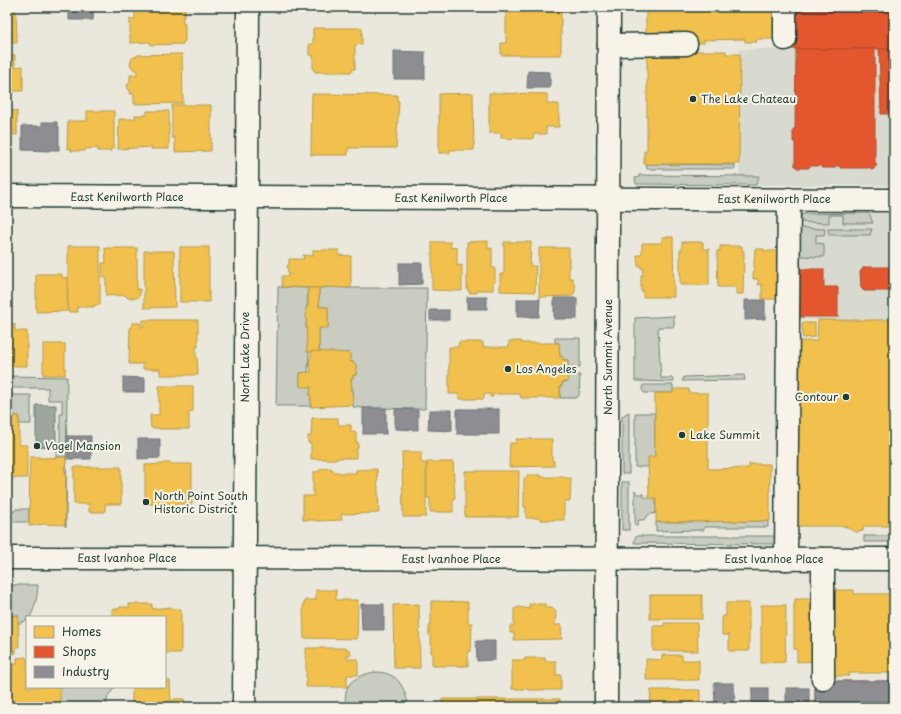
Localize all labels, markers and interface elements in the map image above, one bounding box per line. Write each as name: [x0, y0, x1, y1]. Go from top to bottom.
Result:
place label: The Lake Chateau: [701, 90, 796, 107]
marker: The Lake Chateau: [688, 94, 698, 104]
street label: East Kenilworth Place: [70, 188, 184, 205]
street label: East Kenilworth Place: [394, 189, 508, 206]
street label: East Kenilworth Place: [717, 190, 831, 207]
street label: North Summit Avenue: [599, 299, 616, 415]
street label: North Lake Drive: [236, 311, 253, 402]
place label: Los Angeles: [516, 360, 577, 377]
marker: Los Angeles: [503, 364, 513, 374]
place label: Contour: [795, 388, 839, 405]
marker: Contour: [841, 392, 851, 402]
place label: Lake Summit: [690, 426, 760, 443]
marker: Lake Summit: [677, 430, 687, 440]
place label: Vogel Mansion: [45, 437, 121, 454]
marker: Vogel Mansion: [32, 441, 42, 451]
place label: North Point South Historic District: [154, 487, 248, 517]
marker: North Point South Historic District: [141, 497, 151, 507]
street label: East Ivanhoe Place: [77, 549, 177, 566]
street label: East Ivanhoe Place: [401, 550, 501, 567]
street label: East Ivanhoe Place: [724, 550, 824, 567]
legend: [26, 616, 166, 688]
text: Homes: [62, 622, 101, 640]
text: Shops: [62, 642, 97, 660]
text: Industry: [62, 662, 110, 680]

